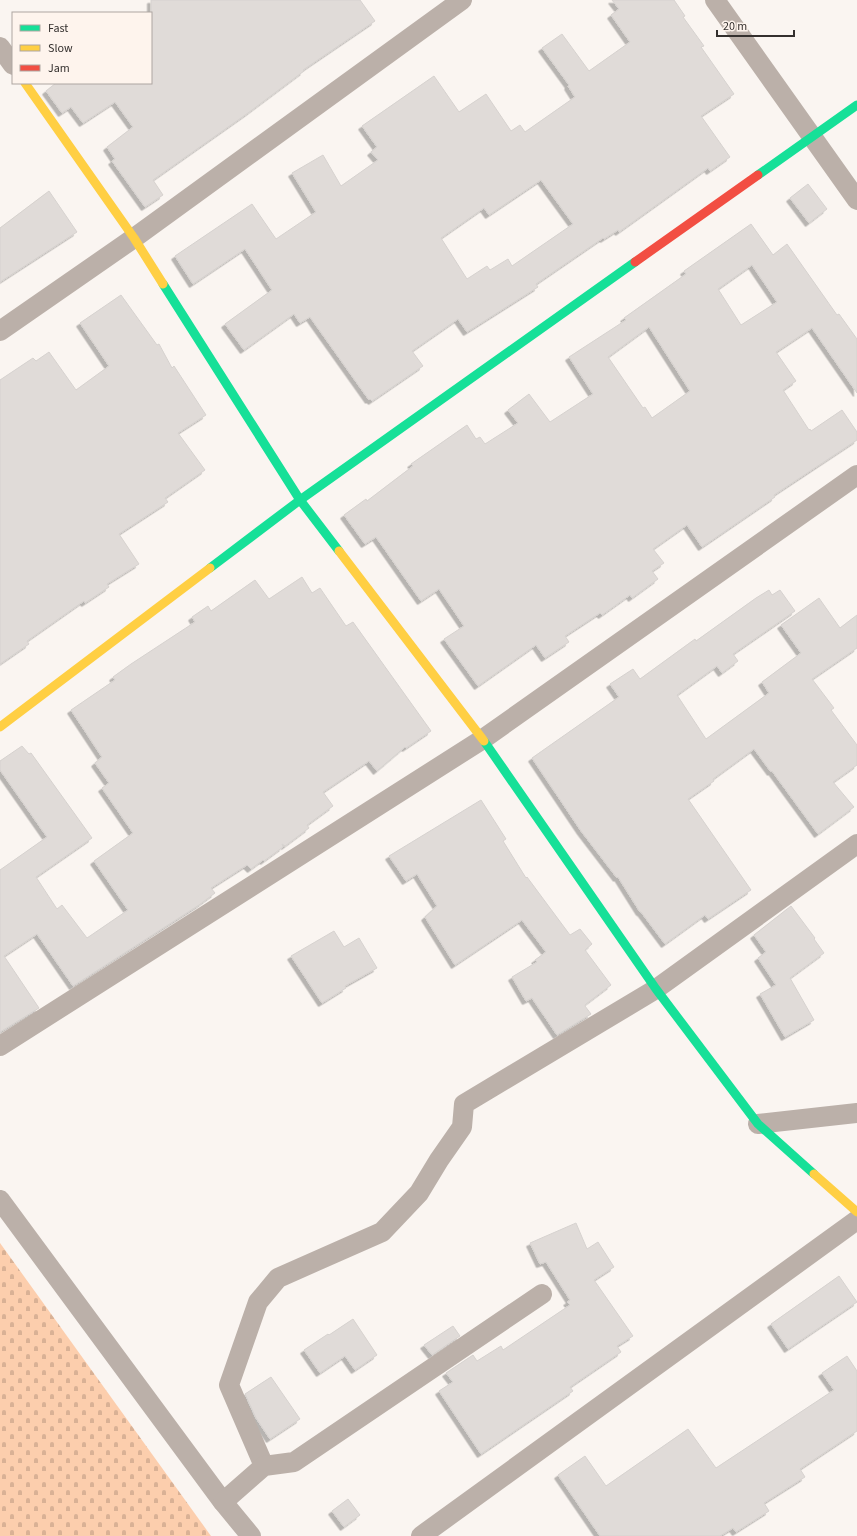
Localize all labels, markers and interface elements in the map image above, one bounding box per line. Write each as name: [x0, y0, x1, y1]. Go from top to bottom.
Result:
legend: [12, 12, 152, 84]
scale bar: [717, 12, 794, 38]
text: 20 m: [723, 18, 747, 35]
text: Fast: [48, 20, 68, 37]
text: Slow: [48, 40, 73, 57]
text: Jam: [48, 60, 70, 77]

